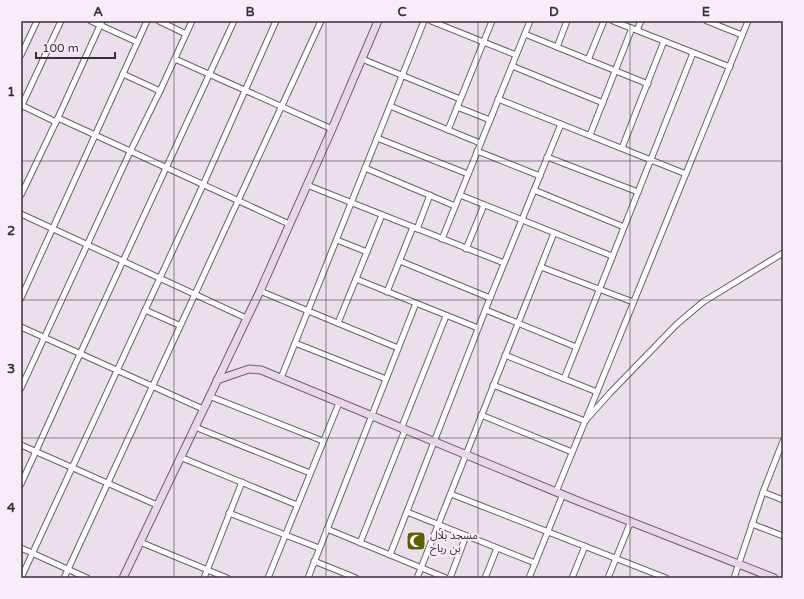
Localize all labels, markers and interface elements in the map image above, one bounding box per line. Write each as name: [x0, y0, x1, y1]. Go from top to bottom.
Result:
text: A: [93, 4, 103, 20]
text: B: [245, 4, 255, 20]
text: C: [397, 4, 407, 20]
text: D: [549, 4, 559, 20]
text: E: [702, 4, 710, 20]
scale bar: [36, 34, 115, 60]
text: 100 m: [42, 41, 79, 55]
text: 1: [7, 84, 15, 100]
text: 2: [7, 223, 15, 239]
text: 3: [7, 361, 15, 377]
text: 4: [7, 500, 16, 516]
place label: مسجد بلال بن رباح: [430, 529, 478, 556]
mosque icon: مسجد بلال بن رباح: [405, 530, 427, 552]

